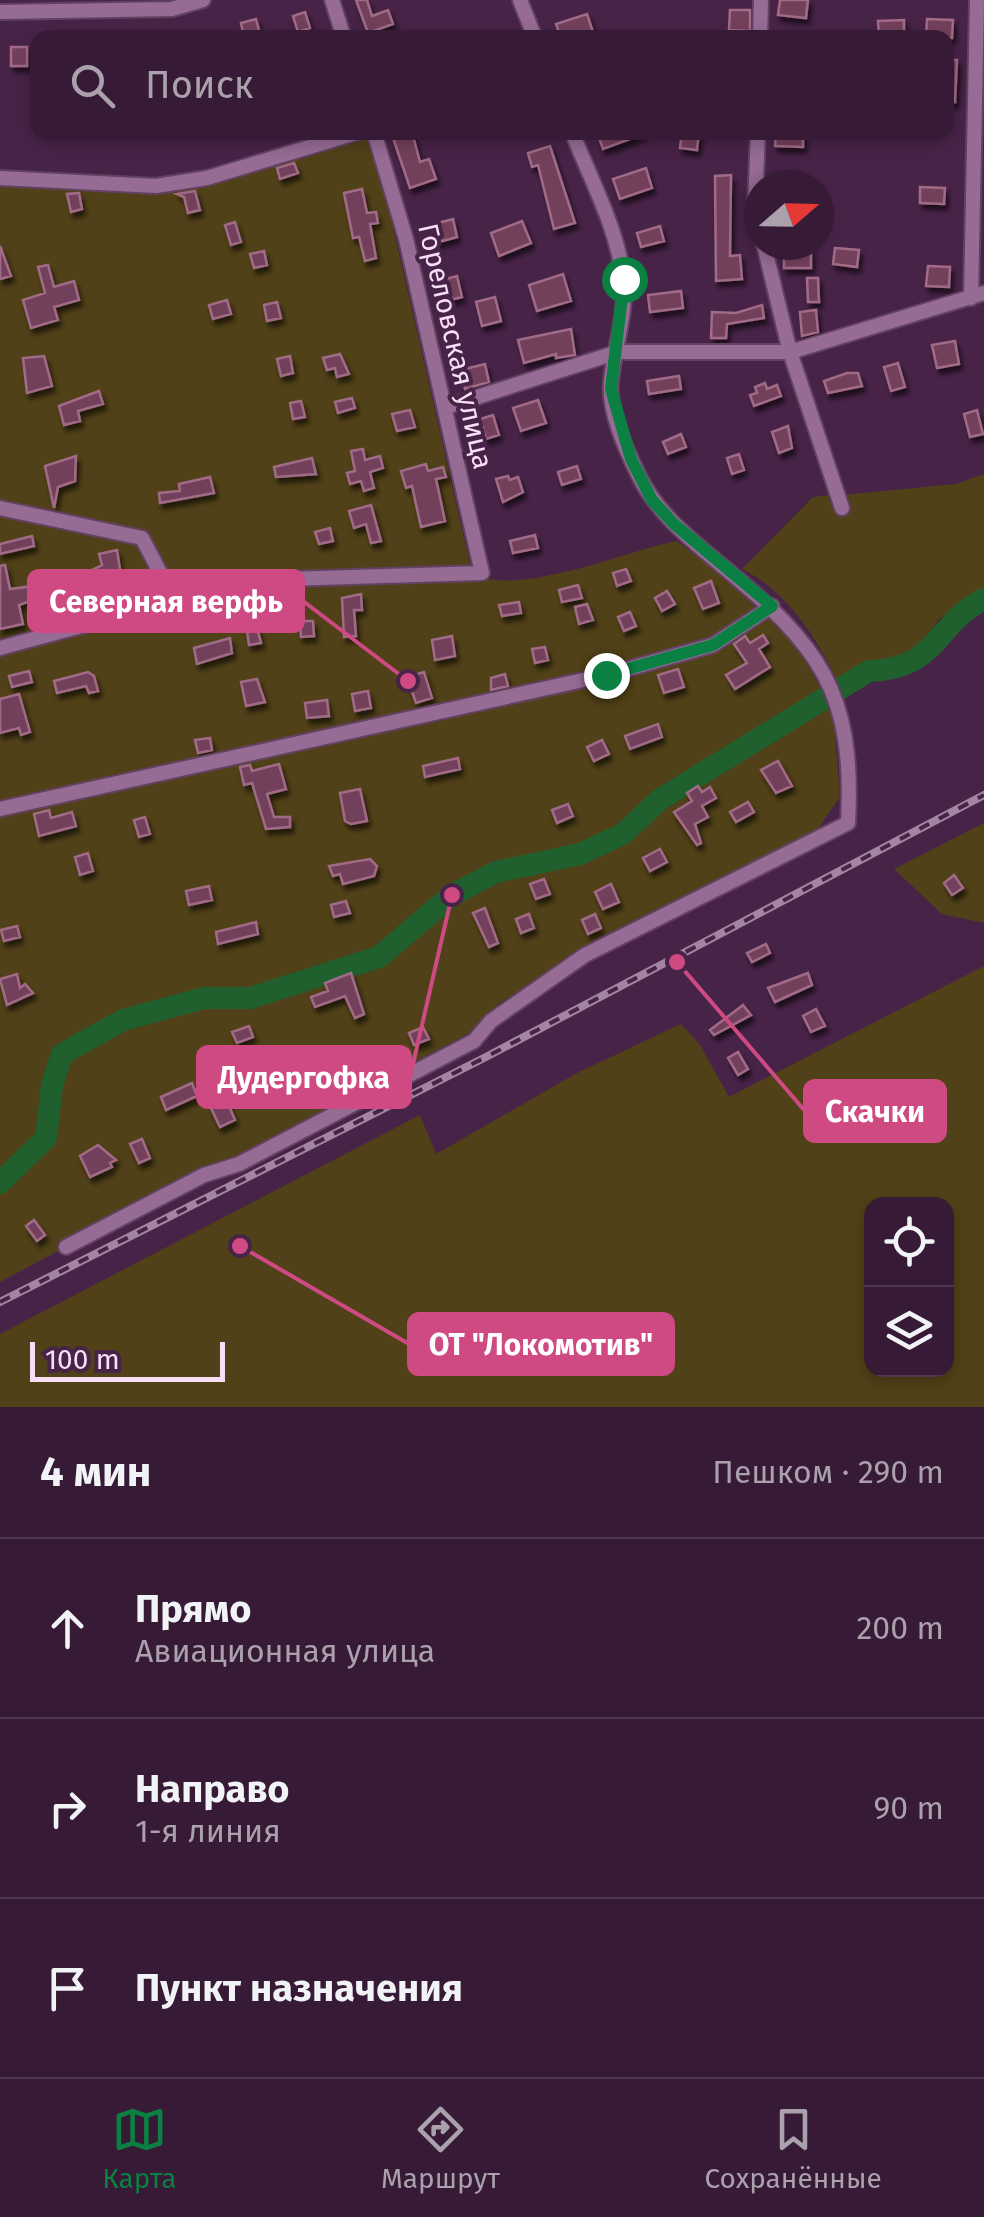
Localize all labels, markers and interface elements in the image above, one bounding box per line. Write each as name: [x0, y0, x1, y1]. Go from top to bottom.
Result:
search box: [30, 30, 954, 140]
icon: search: [65, 58, 120, 113]
text: Поиск: [145, 62, 254, 108]
north arrow: [744, 170, 834, 260]
street label: Гореловская улица: [411, 220, 500, 472]
route start: [602, 257, 648, 303]
callout: Северная верфь: [29, 571, 303, 631]
text: Северная верфь: [49, 584, 283, 620]
route end: [584, 653, 630, 699]
callout: Дудергофка: [198, 1047, 410, 1107]
text: Дудергофка: [217, 1060, 390, 1096]
callout: Скачки: [805, 1081, 945, 1141]
text: Скачки: [825, 1094, 925, 1130]
map controls: [864, 1197, 954, 1377]
button: locate: [864, 1197, 954, 1287]
button: layers: [864, 1287, 954, 1377]
callout: ОТ "Локомотив": [409, 1314, 673, 1374]
text: ОТ "Локомотив": [429, 1327, 653, 1363]
scale bar: [30, 1337, 225, 1382]
text: 100 m: [45, 1343, 120, 1376]
text: 4 мин: [40, 1447, 151, 1497]
text: Пешком · 290 m: [712, 1453, 944, 1491]
text: Прямо: [135, 1586, 251, 1632]
icon: ahead: [40, 1601, 95, 1656]
text: 200 m: [857, 1609, 944, 1647]
text: Авиационная улица: [135, 1632, 435, 1670]
text: Направо: [135, 1766, 289, 1812]
icon: right: [40, 1781, 95, 1836]
text: 90 m: [873, 1789, 944, 1827]
text: 1-я линия: [135, 1812, 281, 1850]
icon: arrive: [40, 1961, 95, 2016]
text: Пункт назначения: [135, 1965, 463, 2011]
tab: Карта: [102, 2102, 176, 2195]
tab: Маршрут: [381, 2102, 500, 2195]
tab: Сохранённые: [704, 2102, 882, 2195]

